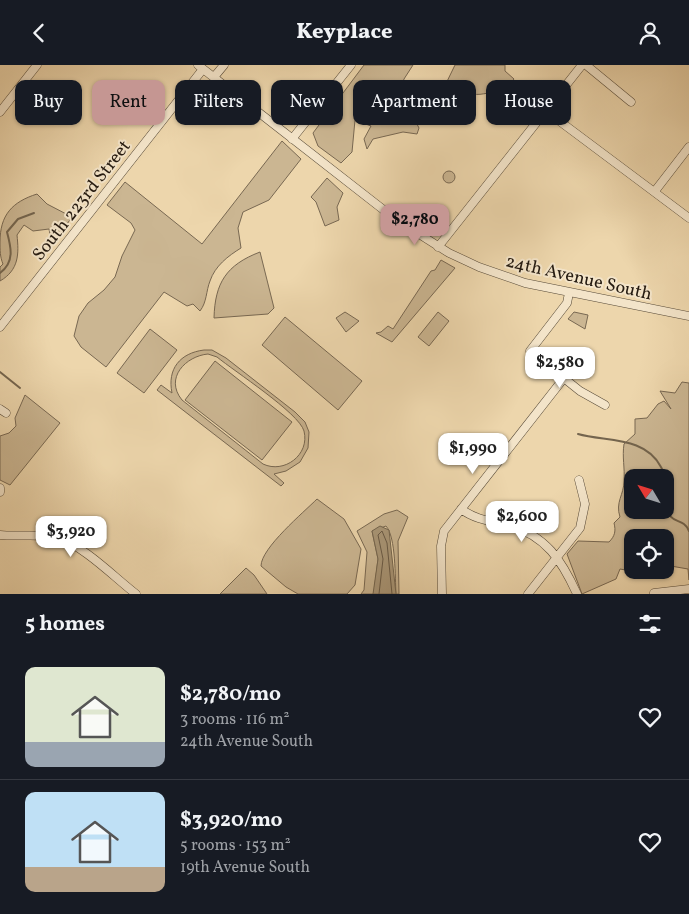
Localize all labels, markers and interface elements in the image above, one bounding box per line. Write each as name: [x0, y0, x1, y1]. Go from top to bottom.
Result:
text: Keyplace: [296, 17, 393, 48]
icon: back: [25, 19, 53, 47]
icon: person: [636, 19, 664, 47]
chip: Buy: [15, 80, 82, 125]
chip: Rent: [92, 80, 165, 125]
chip: Filters: [175, 80, 261, 125]
chip: New: [271, 80, 343, 125]
chip: Apartment: [353, 80, 476, 125]
chip: House: [486, 80, 571, 125]
street label: South 223rd Street: [27, 135, 137, 266]
pin: $2,780: [374, 203, 456, 246]
text: $2,780: [391, 209, 439, 231]
street label: 24th Avenue South: [503, 249, 655, 308]
pin: $2,580: [519, 347, 601, 389]
text: $2,580: [536, 352, 584, 374]
pin: $1,990: [432, 433, 514, 475]
text: $1,990: [449, 438, 497, 460]
north arrow: [624, 469, 674, 519]
map controls: [624, 469, 674, 579]
pin: $2,600: [481, 501, 563, 543]
text: $2,600: [497, 506, 547, 528]
pin: $3,920: [30, 515, 112, 558]
text: $3,920: [47, 521, 95, 543]
button: locate: [624, 529, 674, 579]
text: 5 homes: [25, 610, 105, 639]
icon: filters: [636, 610, 664, 638]
text: $2,780/mo: [180, 680, 281, 709]
icon: home: [65, 687, 125, 747]
icon: heart: [636, 703, 664, 731]
text: 3 rooms · 116 m²: [180, 709, 289, 731]
text: 24th Avenue South: [180, 731, 313, 753]
text: $3,920/mo: [180, 806, 283, 835]
icon: home: [65, 812, 125, 872]
icon: heart: [636, 828, 664, 856]
text: 5 rooms · 153 m²: [180, 835, 291, 857]
text: 19th Avenue South: [180, 857, 310, 879]

